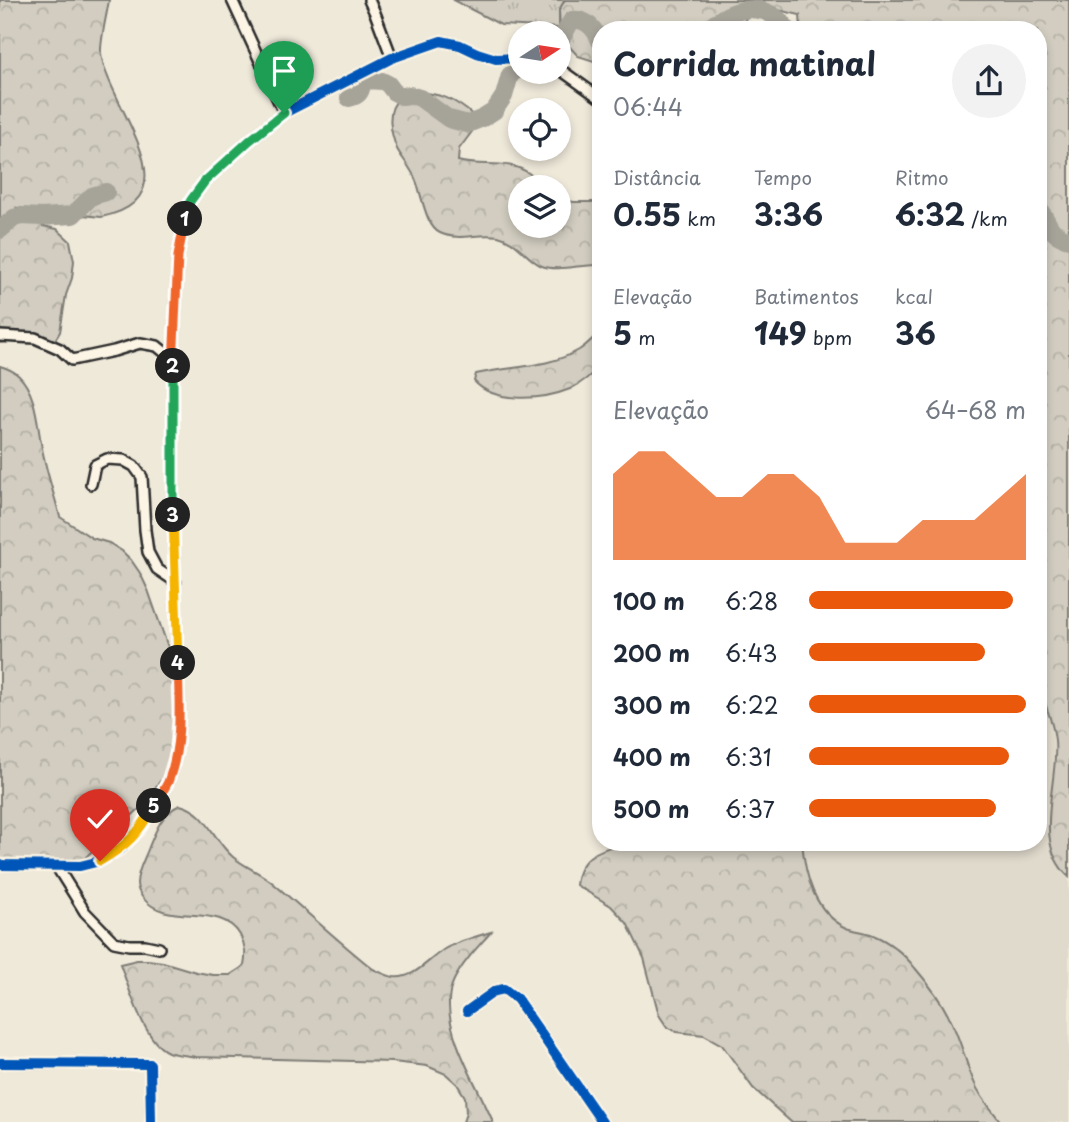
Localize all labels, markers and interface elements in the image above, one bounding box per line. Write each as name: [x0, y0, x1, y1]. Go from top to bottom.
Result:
north arrow: [508, 21, 570, 84]
map controls: [508, 21, 571, 238]
text: Corrida matinal: [613, 39, 876, 87]
pin: [254, 41, 314, 113]
button: share: [952, 44, 1026, 118]
icon: arrive: [265, 52, 303, 90]
text: 06:44: [613, 89, 683, 124]
button: locate: [508, 98, 571, 161]
text: Distância: [613, 163, 701, 191]
text: Tempo: [754, 163, 812, 191]
text: Ritmo: [895, 163, 949, 191]
button: layers: [508, 175, 571, 238]
text: 0.55: [613, 191, 681, 236]
text: 3:36: [754, 191, 823, 236]
text: 6:32: [895, 191, 965, 236]
pin: 1: [168, 202, 202, 236]
text: 1: [180, 204, 189, 232]
text: km: [681, 204, 716, 232]
text: /km: [965, 204, 1008, 232]
text: Elevação: [613, 282, 692, 310]
text: Batimentos: [754, 282, 858, 310]
text: kcal: [895, 282, 933, 310]
text: 5: [613, 310, 632, 355]
text: 149: [754, 310, 807, 355]
text: 36: [895, 310, 936, 355]
text: m: [632, 323, 656, 351]
text: bpm: [807, 323, 852, 351]
pin: 2: [156, 348, 190, 384]
text: 2: [166, 351, 179, 379]
text: Elevação: [613, 392, 709, 427]
text: 64–68 m: [925, 392, 1026, 427]
pin: 3: [156, 498, 190, 532]
text: 3: [166, 500, 179, 528]
text: 100 m: [613, 583, 685, 618]
text: 6:28: [725, 583, 778, 618]
text: 200 m: [613, 635, 690, 670]
text: 6:43: [725, 635, 778, 670]
pin: 4: [160, 646, 196, 680]
text: 4: [171, 648, 184, 676]
text: 300 m: [613, 687, 691, 722]
text: 6:22: [725, 687, 779, 722]
text: 400 m: [613, 739, 691, 774]
text: 6:31: [725, 739, 772, 774]
pin: 5: [136, 788, 172, 824]
pin: [70, 789, 130, 861]
text: 5: [147, 791, 160, 819]
text: 500 m: [613, 791, 690, 826]
text: 6:37: [725, 791, 775, 826]
icon: check: [81, 800, 119, 838]

